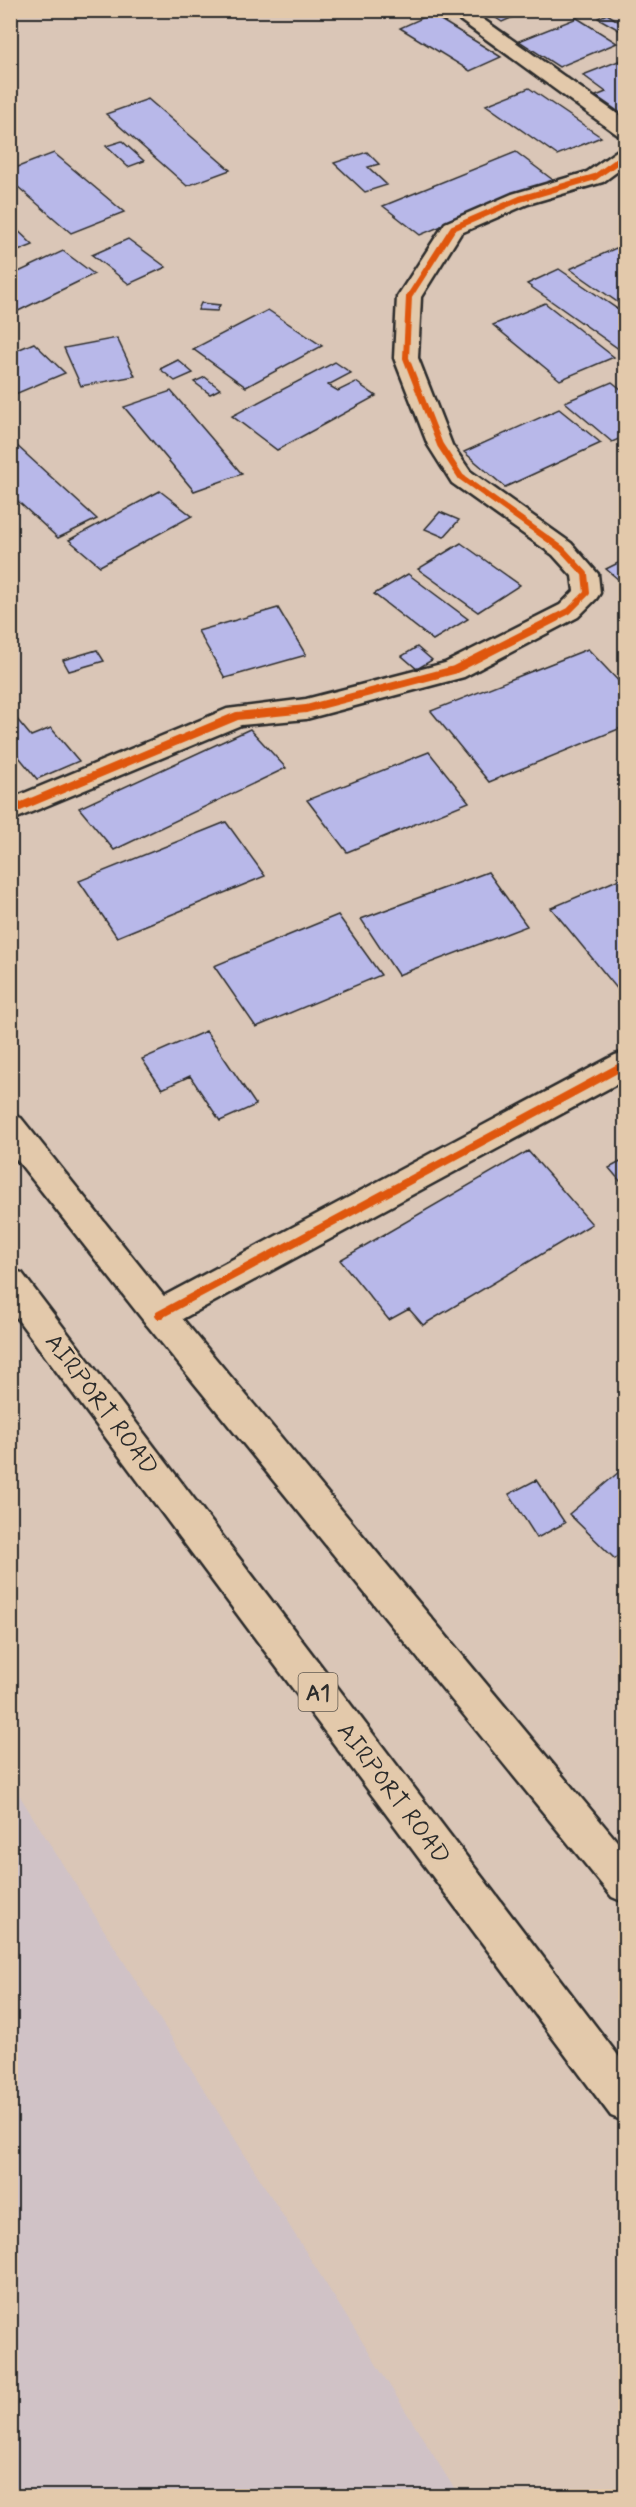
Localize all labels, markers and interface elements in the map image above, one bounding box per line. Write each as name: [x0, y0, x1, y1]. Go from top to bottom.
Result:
street label: AIRPORT ROAD: [37, 1328, 164, 1482]
road number: A1: [298, 1673, 338, 1711]
street label: AIRPORT ROAD: [329, 1717, 456, 1871]

